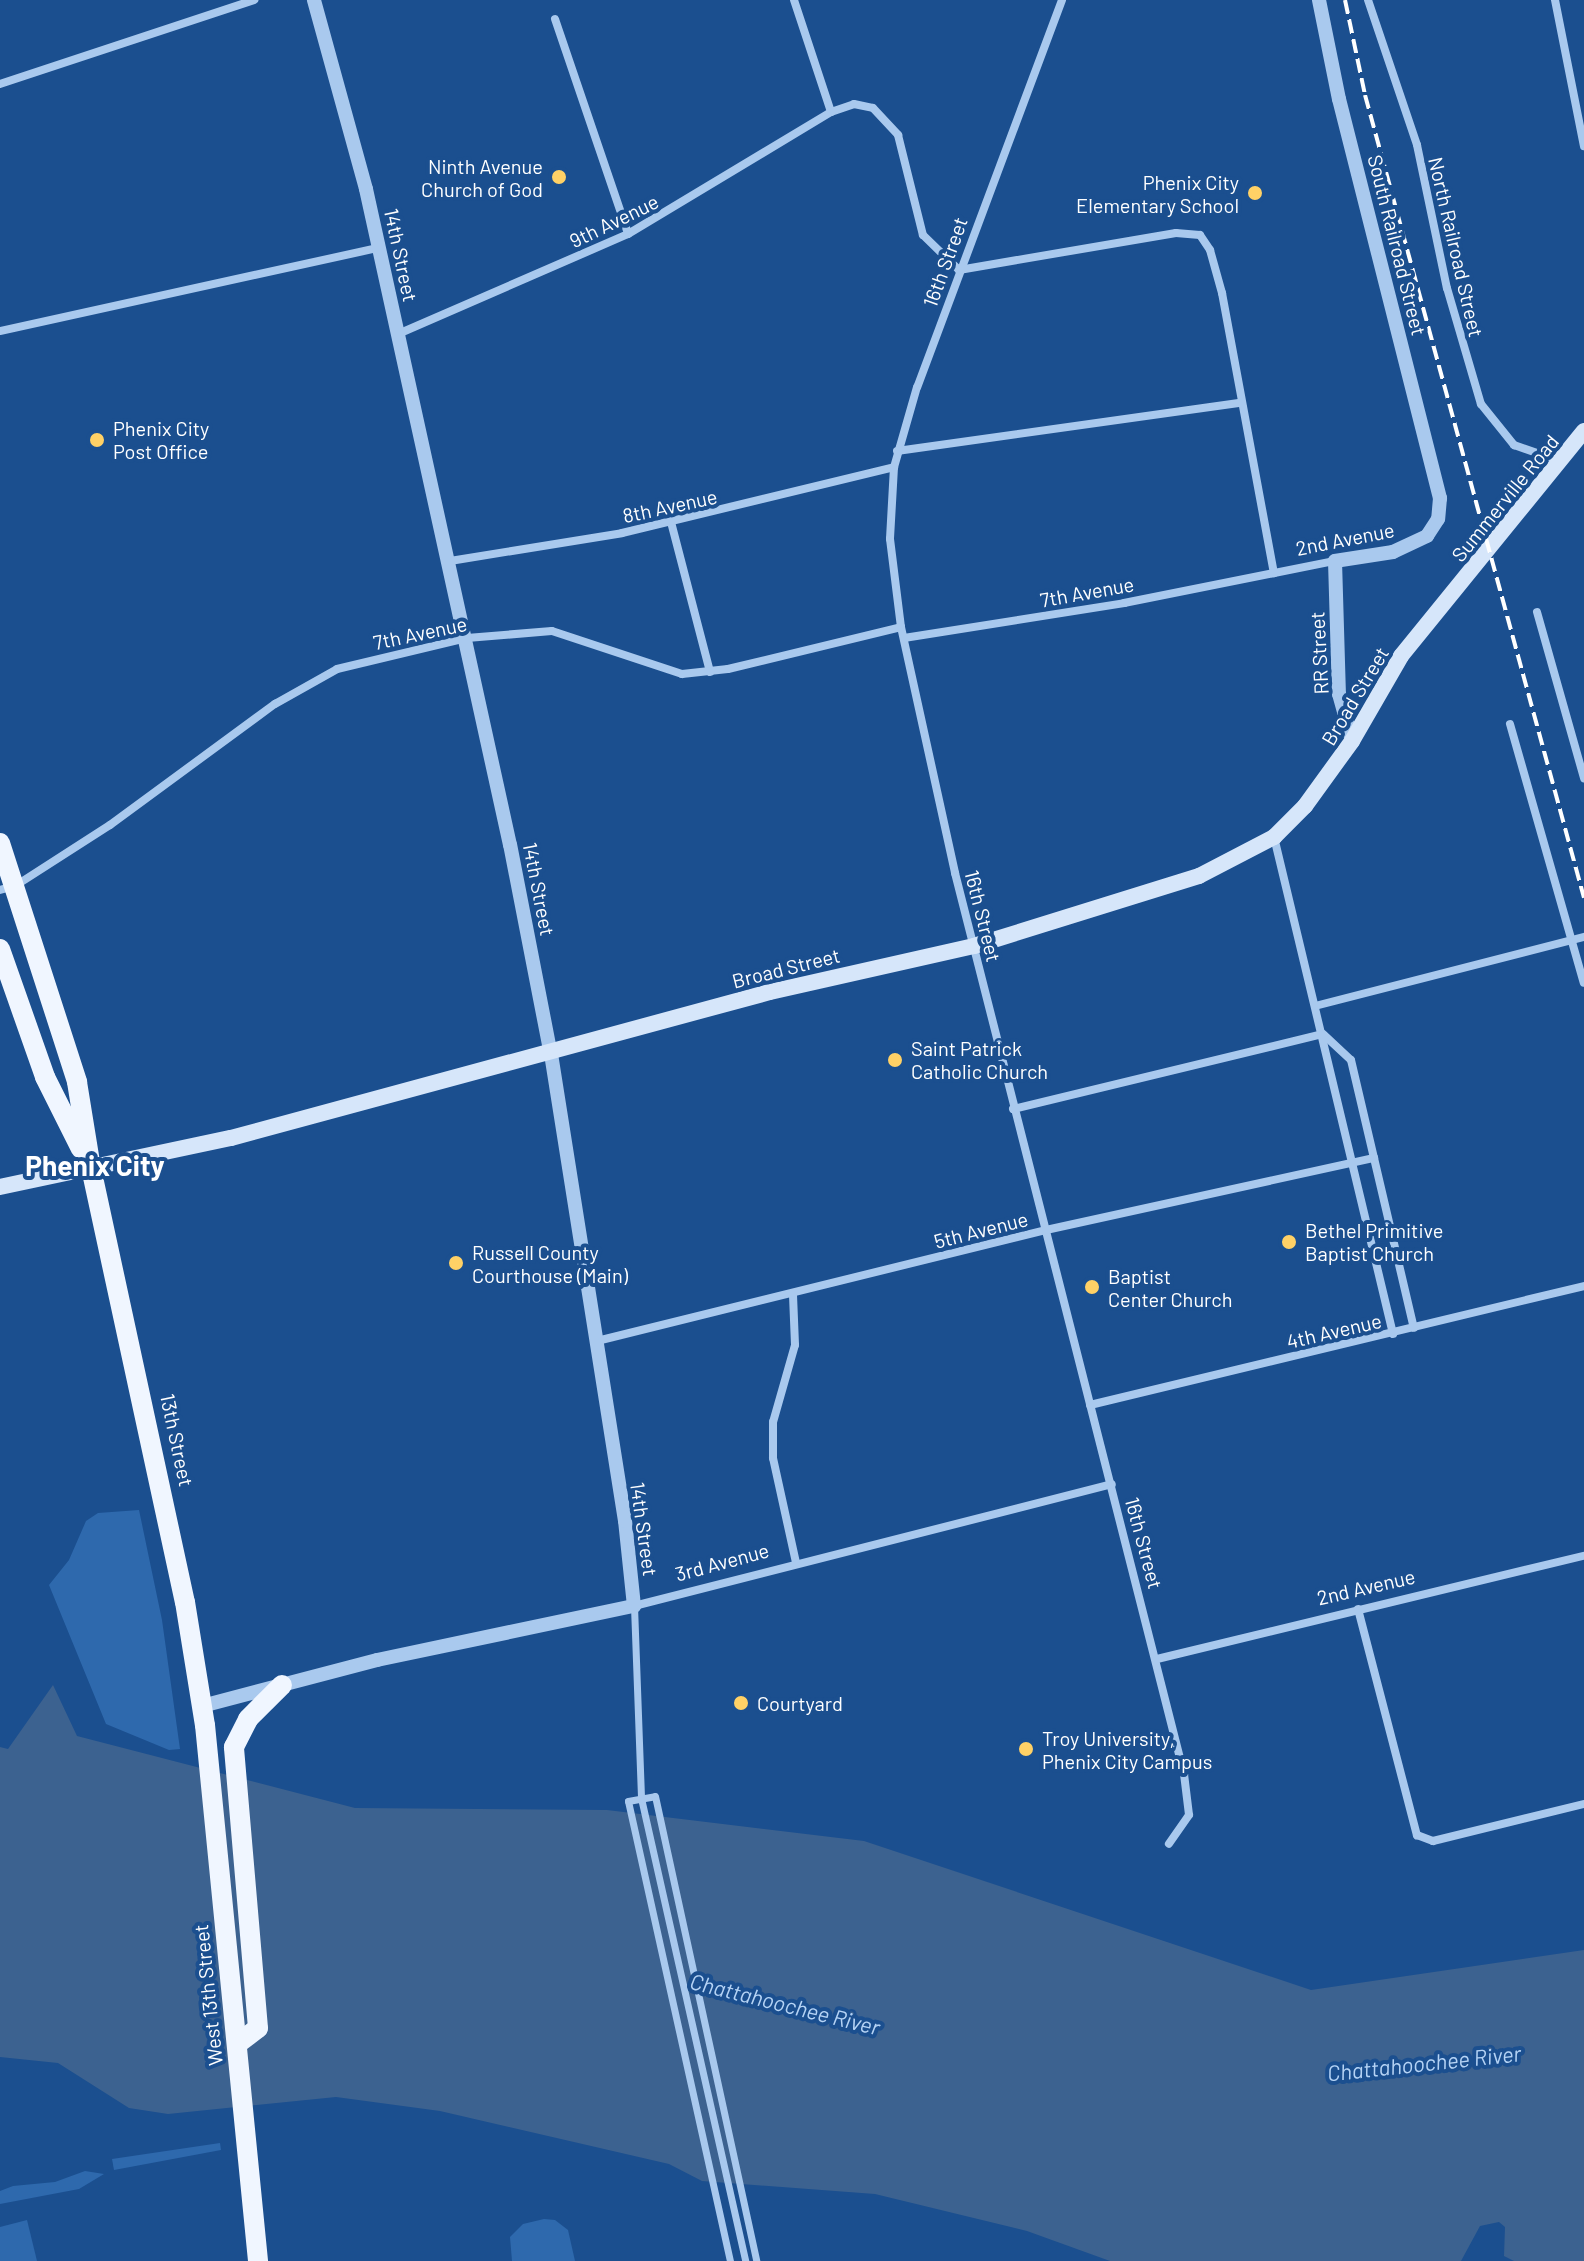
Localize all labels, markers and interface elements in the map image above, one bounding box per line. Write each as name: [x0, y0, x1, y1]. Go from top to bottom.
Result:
street label: South Railroad Street: [1363, 152, 1431, 338]
place label: Ninth Avenue Church of God: [421, 154, 543, 201]
street label: North Railroad Street: [1424, 155, 1488, 339]
marker: Ninth Avenue Church of God: [550, 168, 568, 186]
place label: Phenix City Elementary School: [1076, 170, 1239, 217]
marker: Phenix City Elementary School: [1246, 184, 1264, 202]
street label: 9th Avenue: [566, 189, 662, 253]
street label: 14th Street: [379, 206, 423, 304]
street label: 16th Street: [918, 214, 972, 310]
place label: Phenix City Post Office: [113, 416, 209, 463]
street label: Summerville Road: [1446, 430, 1564, 566]
marker: Phenix City Post Office: [88, 431, 106, 449]
street label: 8th Avenue: [621, 484, 719, 528]
street label: 2nd Avenue: [1294, 518, 1396, 560]
street label: 7th Avenue: [1038, 572, 1136, 612]
street label: 7th Avenue: [371, 611, 469, 655]
street label: RR Street: [1305, 611, 1333, 695]
street label: Broad Street: [1316, 643, 1394, 749]
street label: 14th Street: [518, 840, 560, 938]
street label: 16th Street: [960, 868, 1006, 964]
street label: Broad Street: [730, 943, 842, 993]
place label: Saint Patrick Catholic Church: [911, 1036, 1048, 1083]
marker: Saint Patrick Catholic Church: [886, 1051, 904, 1069]
district label: Phenix City: [25, 1148, 165, 1182]
street label: 5th Avenue: [932, 1207, 1030, 1253]
place label: Bethel Primitive Baptist Church: [1305, 1218, 1443, 1265]
marker: Bethel Primitive Baptist Church: [1280, 1233, 1298, 1251]
place label: Russell County Courthouse (Main): [472, 1240, 628, 1287]
marker: Russell County Courthouse (Main): [447, 1254, 465, 1272]
place label: Baptist Center Church: [1108, 1264, 1232, 1311]
marker: Baptist Center Church: [1083, 1278, 1101, 1296]
street label: 4th Avenue: [1284, 1308, 1384, 1354]
street label: 13th Street: [155, 1392, 199, 1488]
street label: 14th Street: [626, 1480, 662, 1578]
street label: 16th Street: [1120, 1495, 1168, 1591]
street label: 3rd Avenue: [673, 1538, 771, 1586]
street label: 2nd Avenue: [1315, 1564, 1417, 1610]
place label: Courtyard: [757, 1691, 843, 1715]
marker: Courtyard: [732, 1694, 750, 1712]
place label: Troy University, Phenix City Campus: [1042, 1726, 1212, 1773]
marker: Troy University, Phenix City Campus: [1017, 1740, 1035, 1758]
street label: West 13th Street: [189, 1923, 227, 2067]
water label: Chattahoochee River: [687, 1968, 883, 2040]
water label: Chattahoochee River: [1326, 2040, 1522, 2086]

